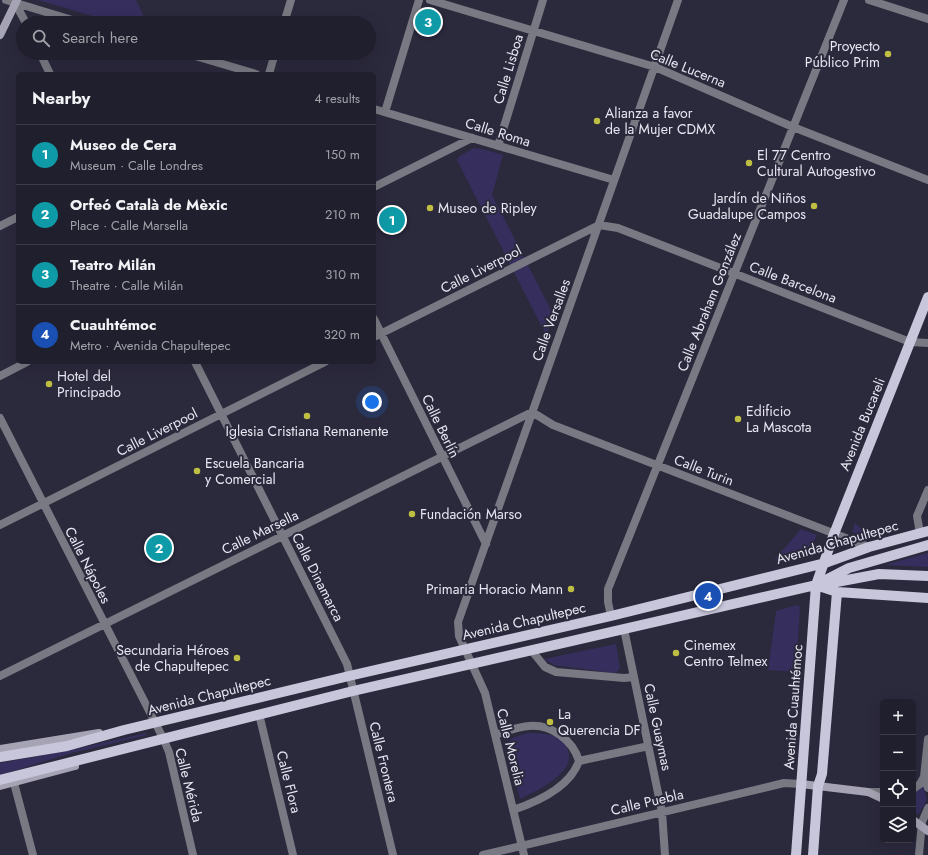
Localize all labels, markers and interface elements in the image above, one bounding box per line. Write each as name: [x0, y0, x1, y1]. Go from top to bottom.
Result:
pin: 3: [415, 7, 441, 37]
search box: [16, 16, 376, 60]
icon: search: [30, 27, 52, 49]
text: Search here: [62, 27, 138, 49]
street label: Calle Lisboa: [488, 32, 528, 106]
place label: Proyecto Público Prim: [805, 36, 880, 72]
street label: Calle Lucerna: [647, 44, 729, 92]
marker: Proyecto Público Prim: [883, 49, 893, 59]
text: Nearby: [32, 86, 90, 110]
text: 4 results: [314, 89, 360, 108]
place label: Alianza a favor de la Mujer CDMX: [605, 103, 715, 139]
street label: Calle Roma: [463, 113, 533, 151]
marker: Alianza a favor de la Mujer CDMX: [592, 116, 602, 126]
text: Museo de Cera: [70, 134, 177, 156]
text: 1: [42, 145, 48, 164]
text: 150 m: [325, 145, 360, 164]
place label: El 77 Centro Cultural Autogestivo: [757, 145, 876, 181]
text: Museum · Calle Londres: [70, 156, 203, 175]
marker: El 77 Centro Cultural Autogestivo: [744, 158, 754, 168]
place label: Jardín de Niños Guadalupe Campos: [688, 188, 806, 224]
text: Orfeó Català de Mèxic: [70, 194, 228, 216]
place label: Museo de Ripley: [438, 198, 537, 218]
marker: Jardín de Niños Guadalupe Campos: [809, 201, 819, 211]
marker: Museo de Ripley: [425, 203, 435, 213]
text: 2: [41, 205, 49, 224]
text: 210 m: [325, 205, 360, 224]
pin: 1: [379, 205, 405, 235]
text: Place · Calle Marsella: [70, 216, 188, 235]
street label: Calle Abraham González: [672, 229, 746, 374]
street label: Calle Liverpool: [437, 240, 525, 298]
text: Teatro Milán: [70, 254, 156, 276]
street label: Calle Barcelona: [746, 256, 840, 308]
text: 3: [41, 265, 49, 284]
text: 310 m: [325, 265, 360, 284]
text: Theatre · Calle Milán: [70, 276, 183, 295]
street label: Calle Versalles: [527, 276, 575, 364]
text: Cuauhtémoc: [70, 314, 156, 336]
text: 4: [40, 325, 50, 344]
text: 320 m: [324, 325, 360, 344]
text: Metro · Avenida Chapultepec: [70, 336, 231, 355]
place label: Hotel del Principado: [57, 366, 121, 402]
street label: Avenida Bucareli: [834, 374, 890, 474]
marker: Hotel del Principado: [44, 379, 54, 389]
street label: Calle Berlín: [417, 391, 465, 461]
your location: [362, 392, 382, 412]
place label: Edificio La Mascota: [746, 401, 811, 437]
street label: Calle Liverpool: [113, 403, 201, 461]
marker: Iglesia Cristiana Remanente: [302, 411, 312, 421]
marker: Edificio La Mascota: [733, 414, 743, 424]
place label: Iglesia Cristiana Remanente: [226, 421, 388, 441]
street label: Calle Turin: [671, 449, 737, 491]
place label: Escuela Bancaria y Comercial: [205, 453, 304, 489]
marker: Escuela Bancaria y Comercial: [192, 466, 202, 476]
place label: Fundación Marso: [420, 504, 522, 524]
street label: Calle Marsella: [218, 505, 302, 559]
marker: Fundación Marso: [407, 509, 417, 519]
street label: Avenida Chapultepec: [774, 515, 900, 569]
street label: Calle Nápoles: [60, 523, 116, 607]
street label: Calle Dinamarca: [287, 529, 349, 625]
pin: 2: [146, 533, 172, 563]
place label: Primaria Horacio Mann: [426, 579, 563, 599]
pin: 4: [695, 581, 721, 611]
marker: Primaria Horacio Mann: [566, 584, 576, 594]
street label: Avenida Chapultepec: [460, 597, 588, 645]
place label: Cinemex Centro Telmex: [684, 635, 767, 671]
place label: Secundaria Héroes de Chapultepec: [116, 640, 229, 676]
street label: Avenida Cuauhtémoc: [779, 644, 807, 770]
marker: Cinemex Centro Telmex: [671, 648, 681, 658]
marker: Secundaria Héroes de Chapultepec: [232, 653, 242, 663]
street label: Avenida Chapultepec: [145, 670, 273, 720]
street label: Calle Guaymas: [639, 682, 677, 773]
map controls: [880, 699, 916, 843]
button: +: [880, 699, 916, 735]
place label: La Querencia DF: [558, 704, 641, 740]
street label: Calle Morelia: [492, 706, 530, 788]
marker: La Querencia DF: [545, 717, 555, 727]
street label: Calle Frontera: [364, 720, 404, 804]
button: −: [880, 735, 916, 771]
street label: Calle Mérida: [170, 746, 208, 824]
street label: Calle Flora: [272, 749, 306, 815]
button: locate: [880, 771, 916, 807]
street label: Calle Puebla: [609, 784, 685, 820]
button: layers: [880, 807, 916, 843]

